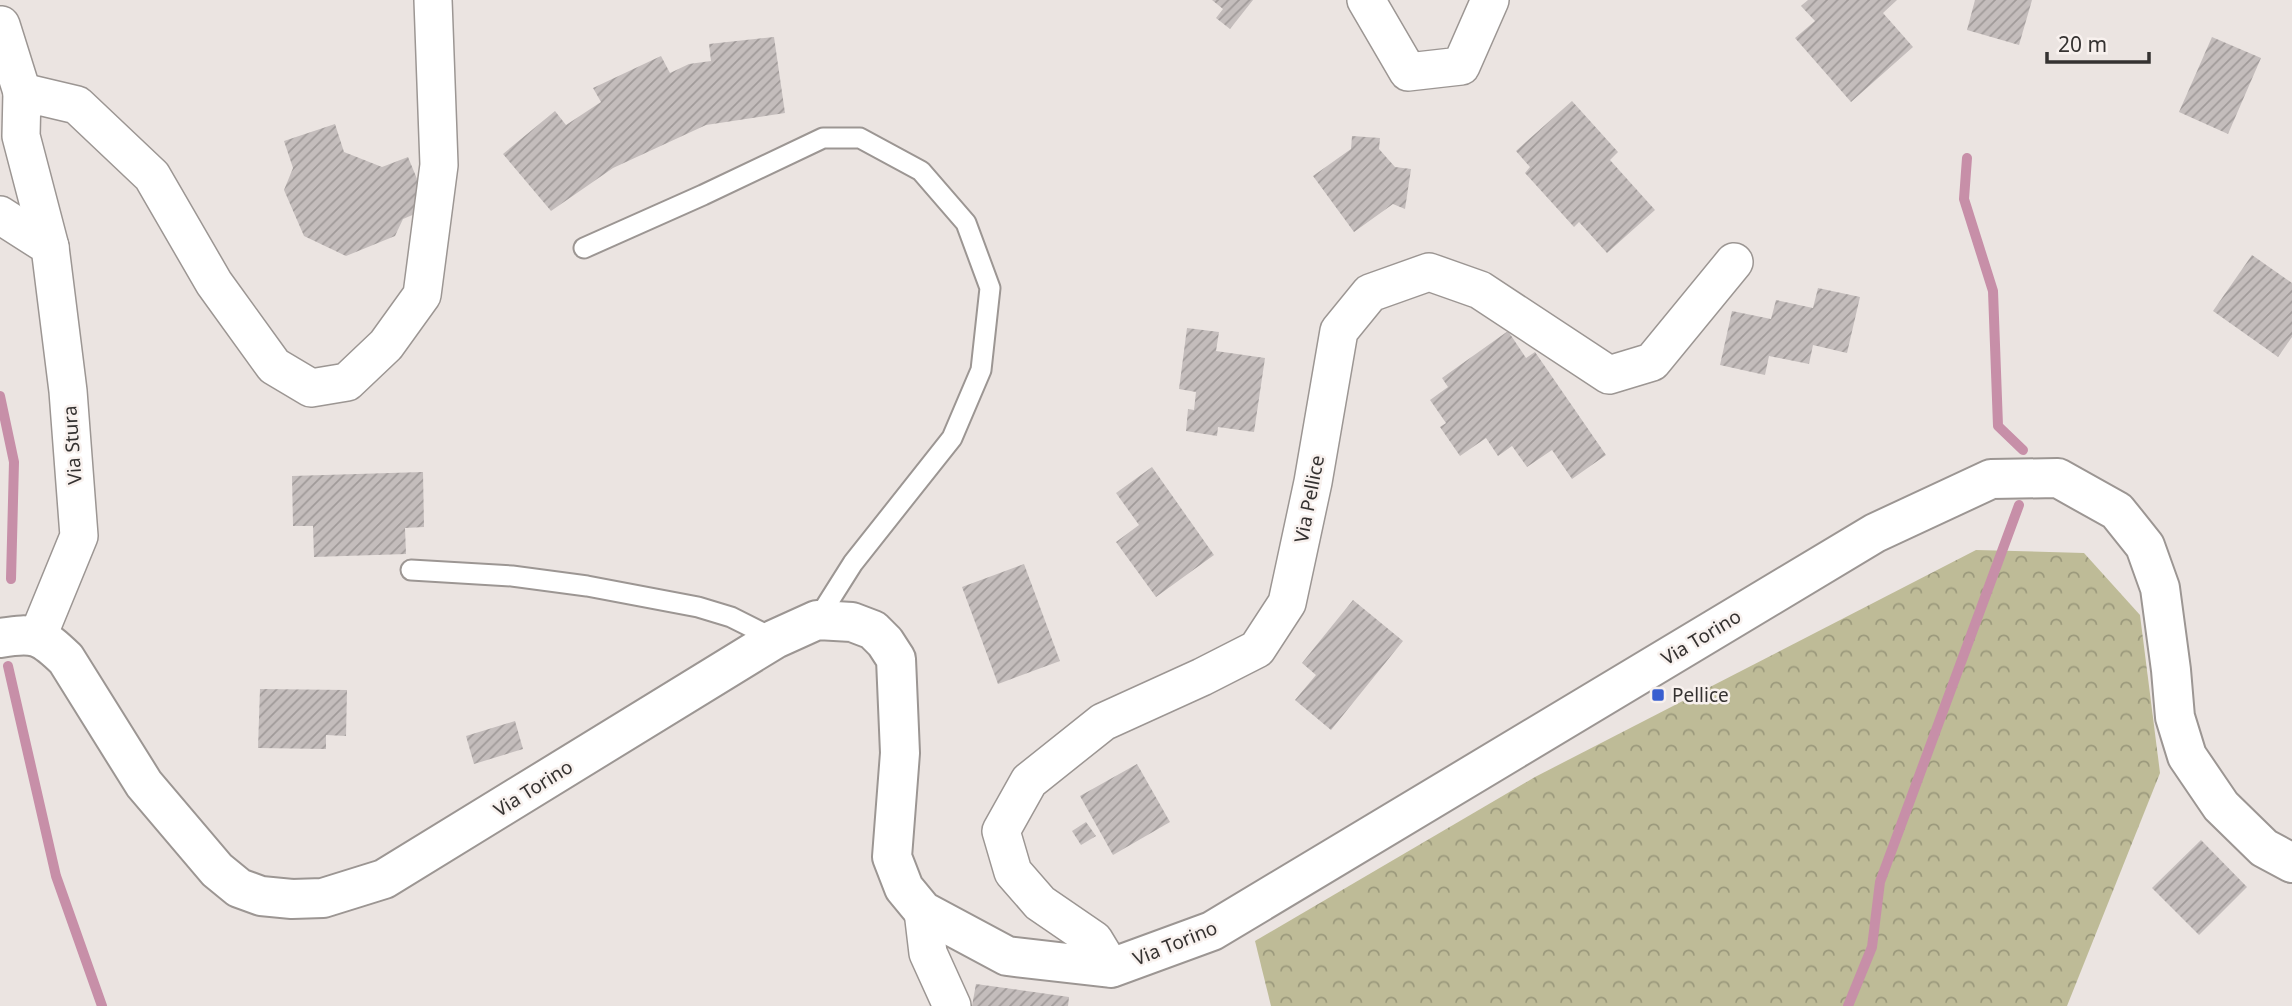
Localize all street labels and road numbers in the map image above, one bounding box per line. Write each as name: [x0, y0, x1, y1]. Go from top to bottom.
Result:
street label: Via Stura: [56, 405, 88, 485]
street label: Via Pellice: [1288, 453, 1330, 545]
street label: Via Torino: [1656, 603, 1746, 671]
street label: Via Torino: [489, 753, 577, 823]
street label: Via Torino: [1129, 914, 1221, 972]

